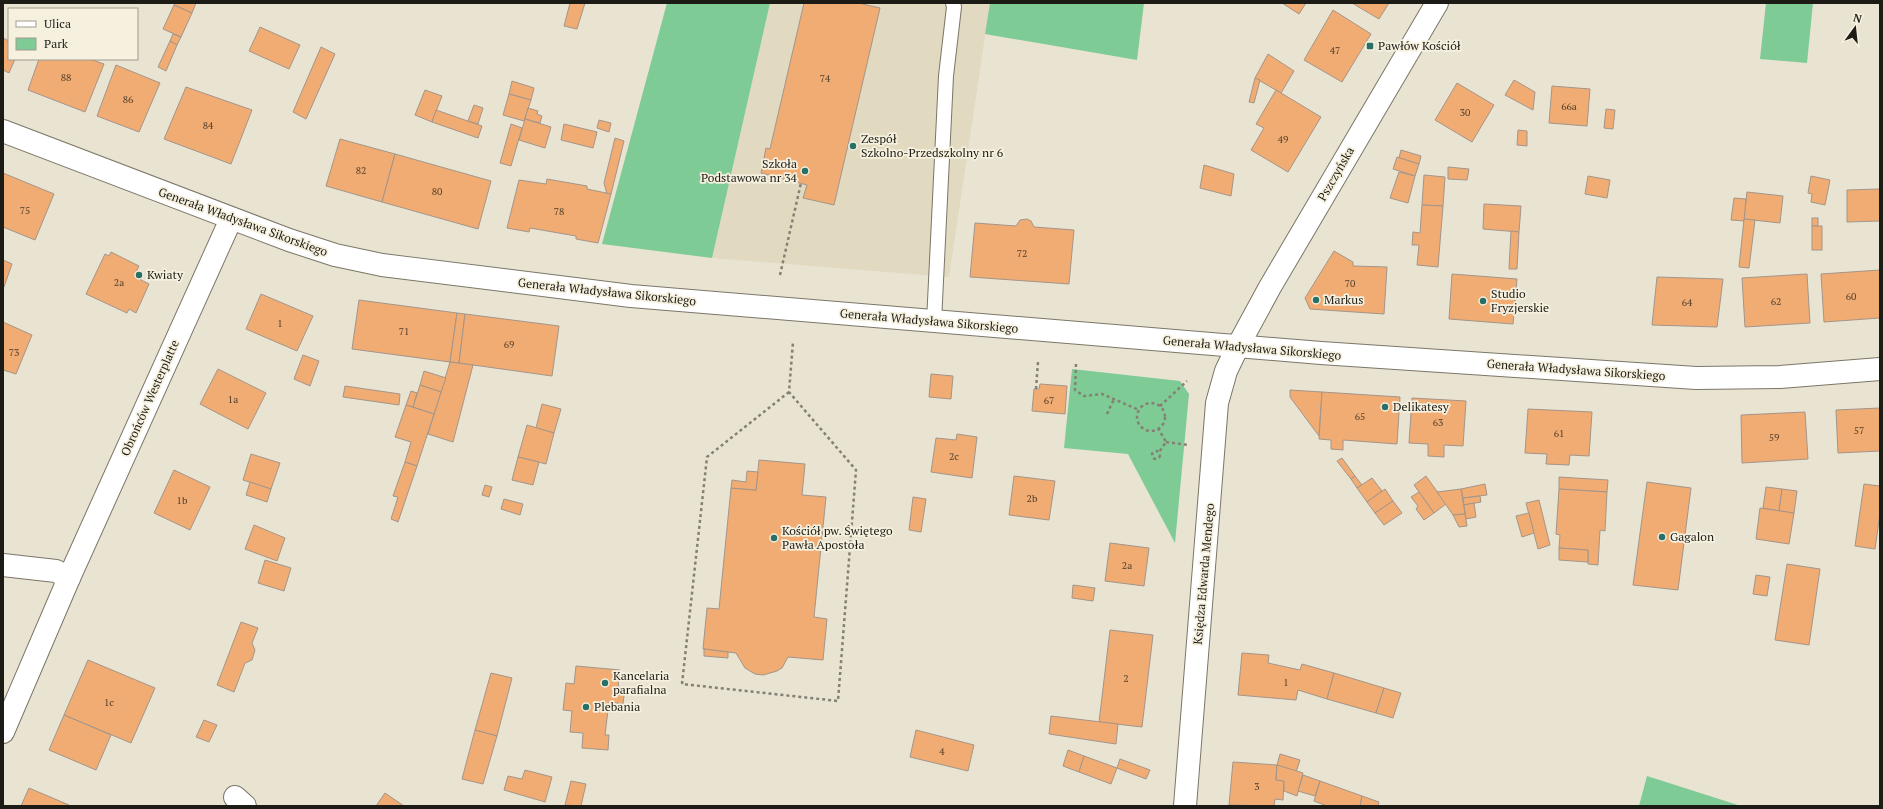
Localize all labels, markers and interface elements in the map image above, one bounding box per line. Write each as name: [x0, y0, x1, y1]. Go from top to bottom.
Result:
legend: [8, 8, 138, 60]
north arrow: [1835, 8, 1875, 48]
text: N: [1852, 10, 1864, 26]
text: Ulica: [44, 16, 71, 31]
text: Park: [44, 36, 69, 51]
place label: Pawłów Kościół: [1378, 38, 1461, 53]
marker: Pawłów Kościół: [1365, 41, 1375, 51]
house number: 47: [1330, 44, 1340, 57]
house number: 88: [61, 71, 71, 84]
house number: 74: [820, 72, 831, 85]
house number: 86: [123, 93, 134, 106]
house number: 66a: [1561, 100, 1577, 113]
house number: 30: [1460, 106, 1470, 119]
house number: 84: [203, 119, 214, 132]
place label: Zespół Szkolno-Przedszkolny nr 6: [861, 131, 1004, 160]
house number: 49: [1278, 133, 1288, 146]
marker: Zespół Szkolno-Przedszkolny nr 6: [848, 141, 858, 151]
street label: Pszczyńska: [1314, 144, 1357, 203]
place label: Szkoła Podstawowa nr 34: [701, 156, 798, 185]
house number: 82: [356, 164, 366, 177]
marker: Szkoła Podstawowa nr 34: [800, 166, 810, 176]
street label: Generała Władysława Sikorskiego: [156, 184, 330, 259]
house number: 80: [432, 185, 442, 198]
house number: 75: [20, 204, 30, 217]
house number: 78: [554, 205, 564, 218]
house number: 72: [1017, 247, 1027, 260]
place label: Kwiaty: [147, 267, 184, 282]
marker: Kwiaty: [134, 270, 144, 280]
street label: Generała Władysława Sikorskiego: [517, 275, 697, 308]
house number: 2a: [114, 276, 124, 289]
house number: 70: [1345, 277, 1355, 290]
place label: Studio Fryzjerskie: [1491, 286, 1549, 315]
house number: 60: [1846, 290, 1856, 303]
place label: Markus: [1324, 292, 1363, 307]
marker: Markus: [1311, 295, 1321, 305]
house number: 62: [1771, 295, 1781, 308]
marker: Studio Fryzjerskie: [1478, 296, 1488, 306]
house number: 64: [1682, 296, 1693, 309]
street label: Generała Władysława Sikorskiego: [839, 305, 1019, 336]
house number: 1: [277, 317, 283, 330]
house number: 71: [399, 325, 409, 338]
street label: Generała Władysława Sikorskiego: [1162, 332, 1342, 363]
street label: Obrońców Westerplatte: [117, 337, 182, 458]
house number: 69: [504, 338, 514, 351]
house number: 73: [9, 346, 19, 359]
street label: Generała Władysława Sikorskiego: [1486, 356, 1666, 383]
house number: 1a: [228, 393, 238, 406]
house number: 67: [1044, 394, 1054, 407]
place label: Delikatesy: [1393, 399, 1450, 414]
marker: Delikatesy: [1380, 402, 1390, 412]
house number: 65: [1355, 410, 1365, 423]
house number: 63: [1433, 416, 1443, 429]
house number: 57: [1854, 424, 1864, 437]
house number: 61: [1554, 427, 1564, 440]
house number: 59: [1769, 431, 1779, 444]
house number: 2c: [949, 450, 959, 463]
house number: 2b: [1027, 492, 1038, 505]
house number: 1b: [177, 494, 188, 507]
street label: Księdza Edwarda Mendego: [1190, 502, 1217, 645]
place label: Kościół pw. Świętego Pawła Apostoła: [782, 523, 893, 552]
place label: Gagalon: [1670, 529, 1714, 544]
marker: Gagalon: [1657, 532, 1667, 542]
marker: Kościół pw. Świętego Pawła Apostoła: [769, 533, 779, 543]
house number: 2a: [1122, 559, 1132, 572]
place label: Kancelaria parafialna: [613, 668, 669, 697]
house number: 2: [1123, 672, 1129, 685]
house number: 1: [1283, 676, 1289, 689]
marker: Kancelaria parafialna: [600, 678, 610, 688]
house number: 1c: [104, 696, 114, 709]
place label: Plebania: [594, 699, 640, 714]
marker: Plebania: [581, 702, 591, 712]
house number: 4: [939, 745, 945, 758]
house number: 3: [1254, 780, 1260, 793]

